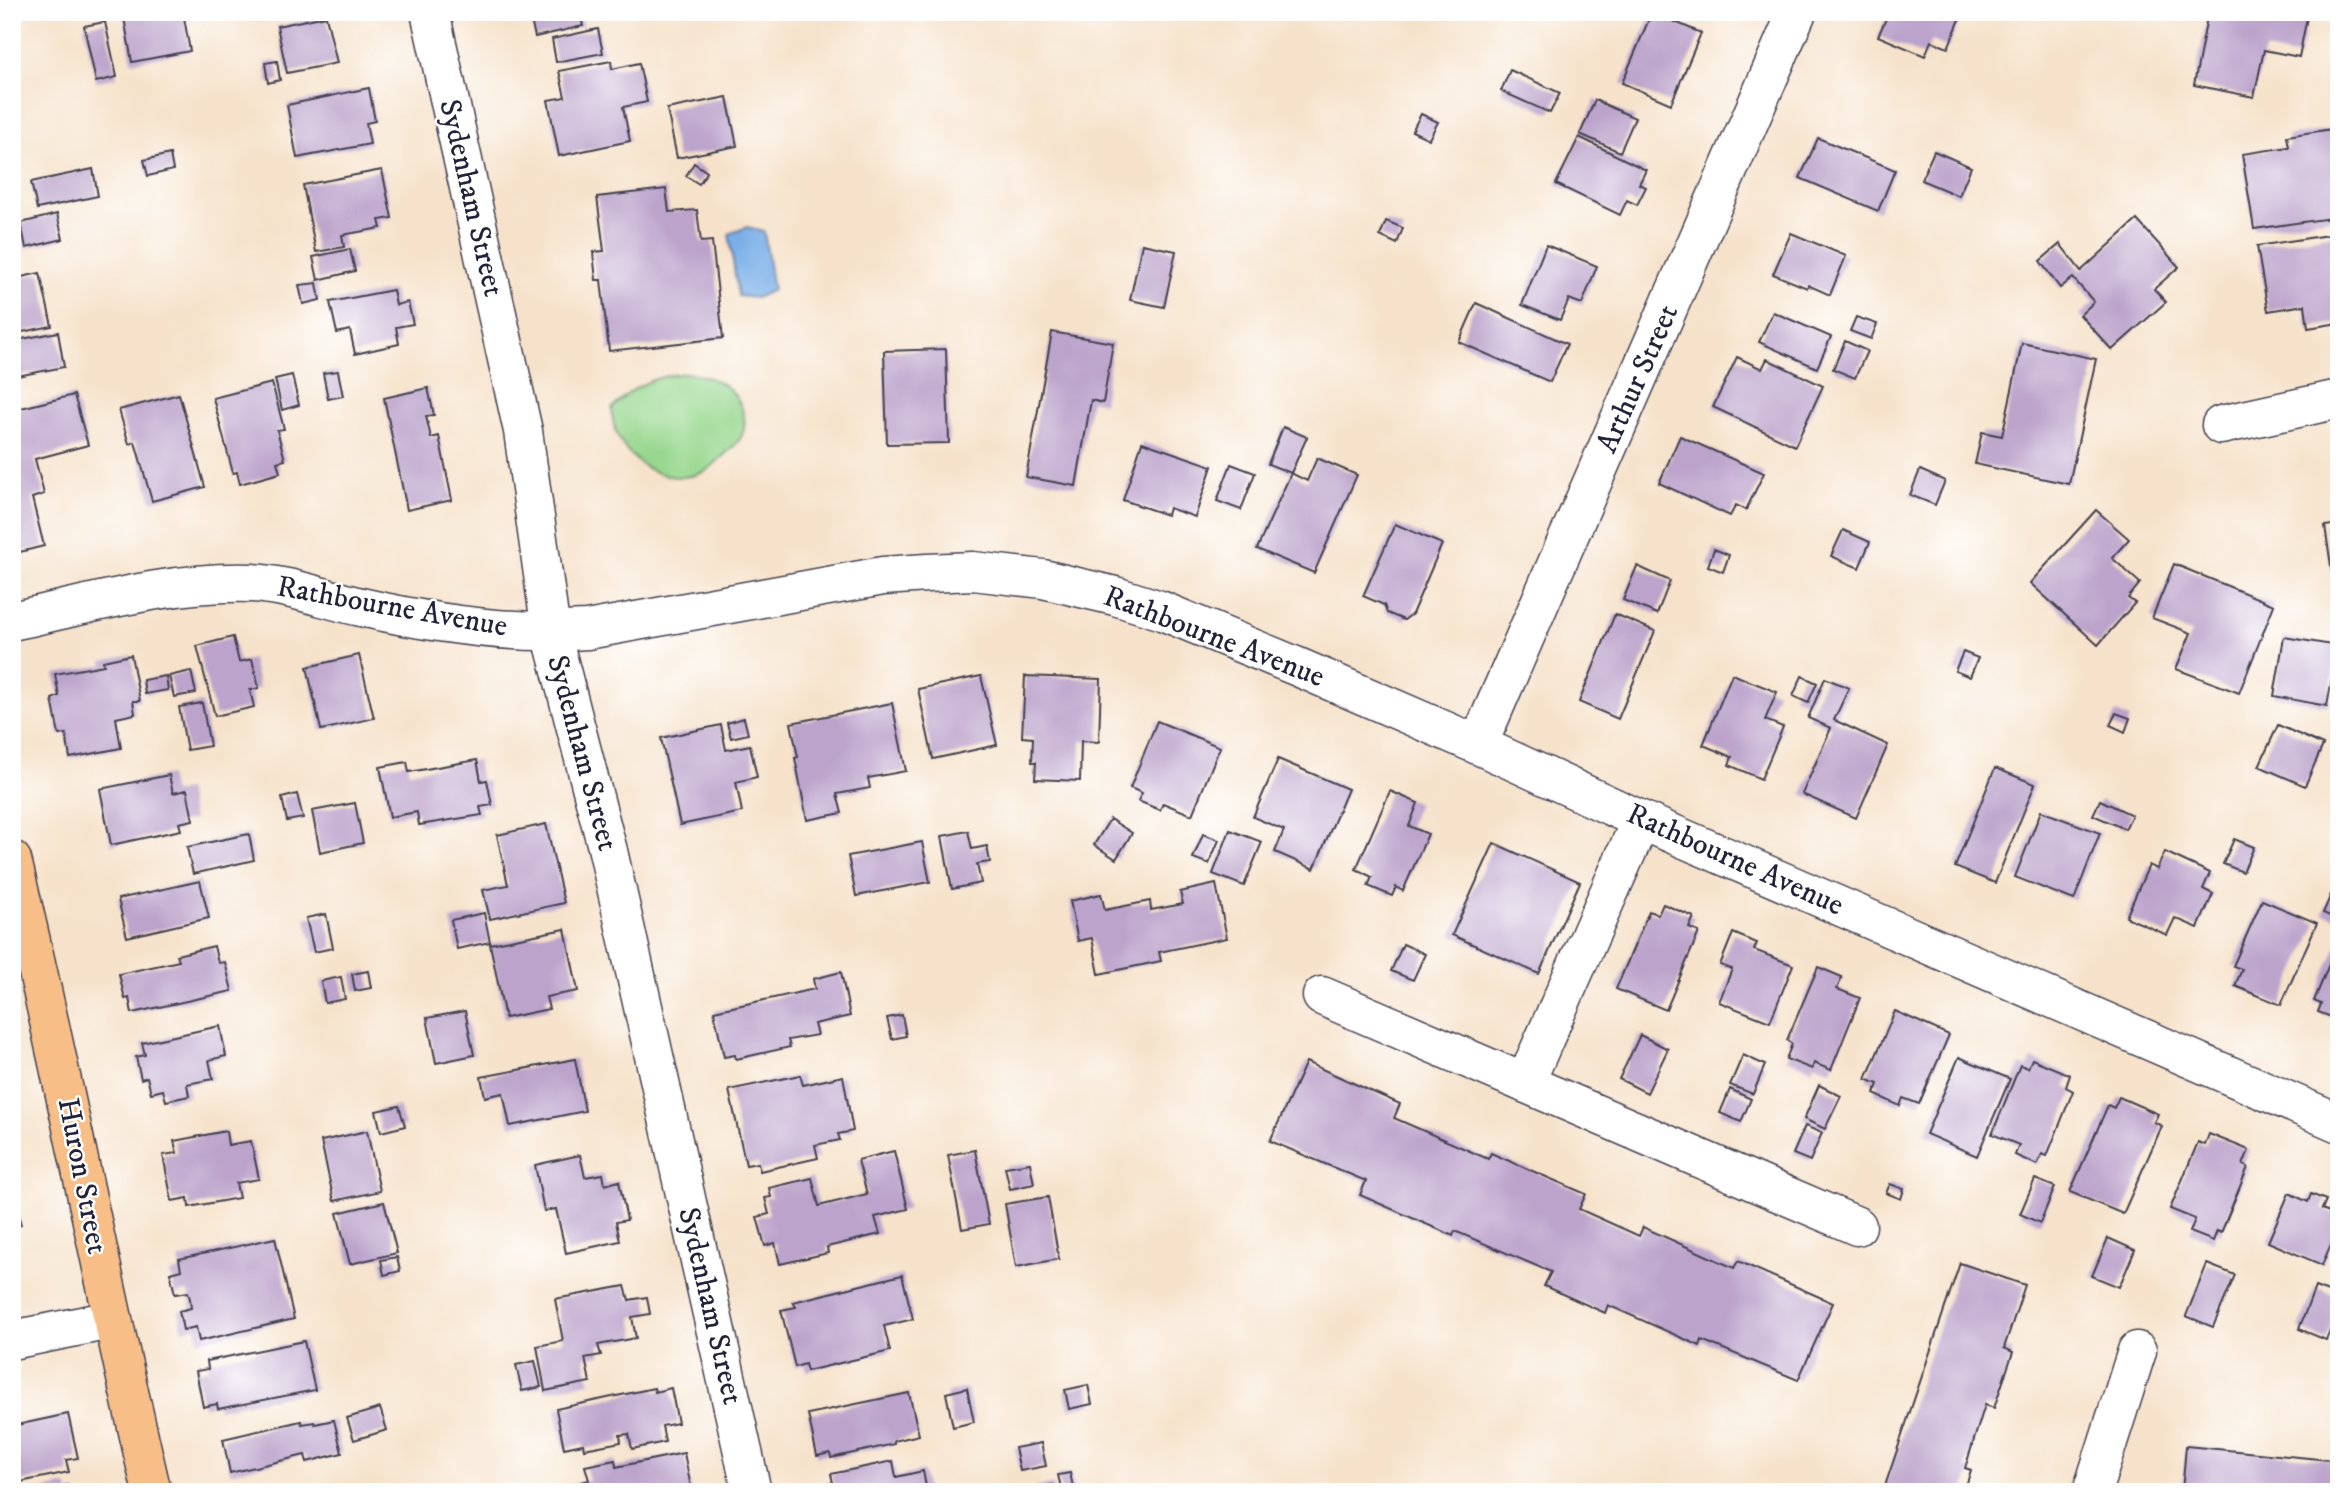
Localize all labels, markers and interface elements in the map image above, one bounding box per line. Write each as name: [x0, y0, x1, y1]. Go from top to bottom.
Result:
street label: Sydenham Street: [430, 96, 512, 300]
street label: Arthur Street: [1589, 299, 1687, 459]
street label: Rathbourne Avenue: [274, 569, 510, 645]
street label: Rathbourne Avenue: [1098, 578, 1330, 696]
street label: Sydenham Street: [538, 651, 626, 855]
street label: Rathbourne Avenue: [1621, 796, 1849, 924]
street label: Huron Street: [49, 1095, 115, 1257]
street label: Sydenham Street: [669, 1204, 751, 1408]

